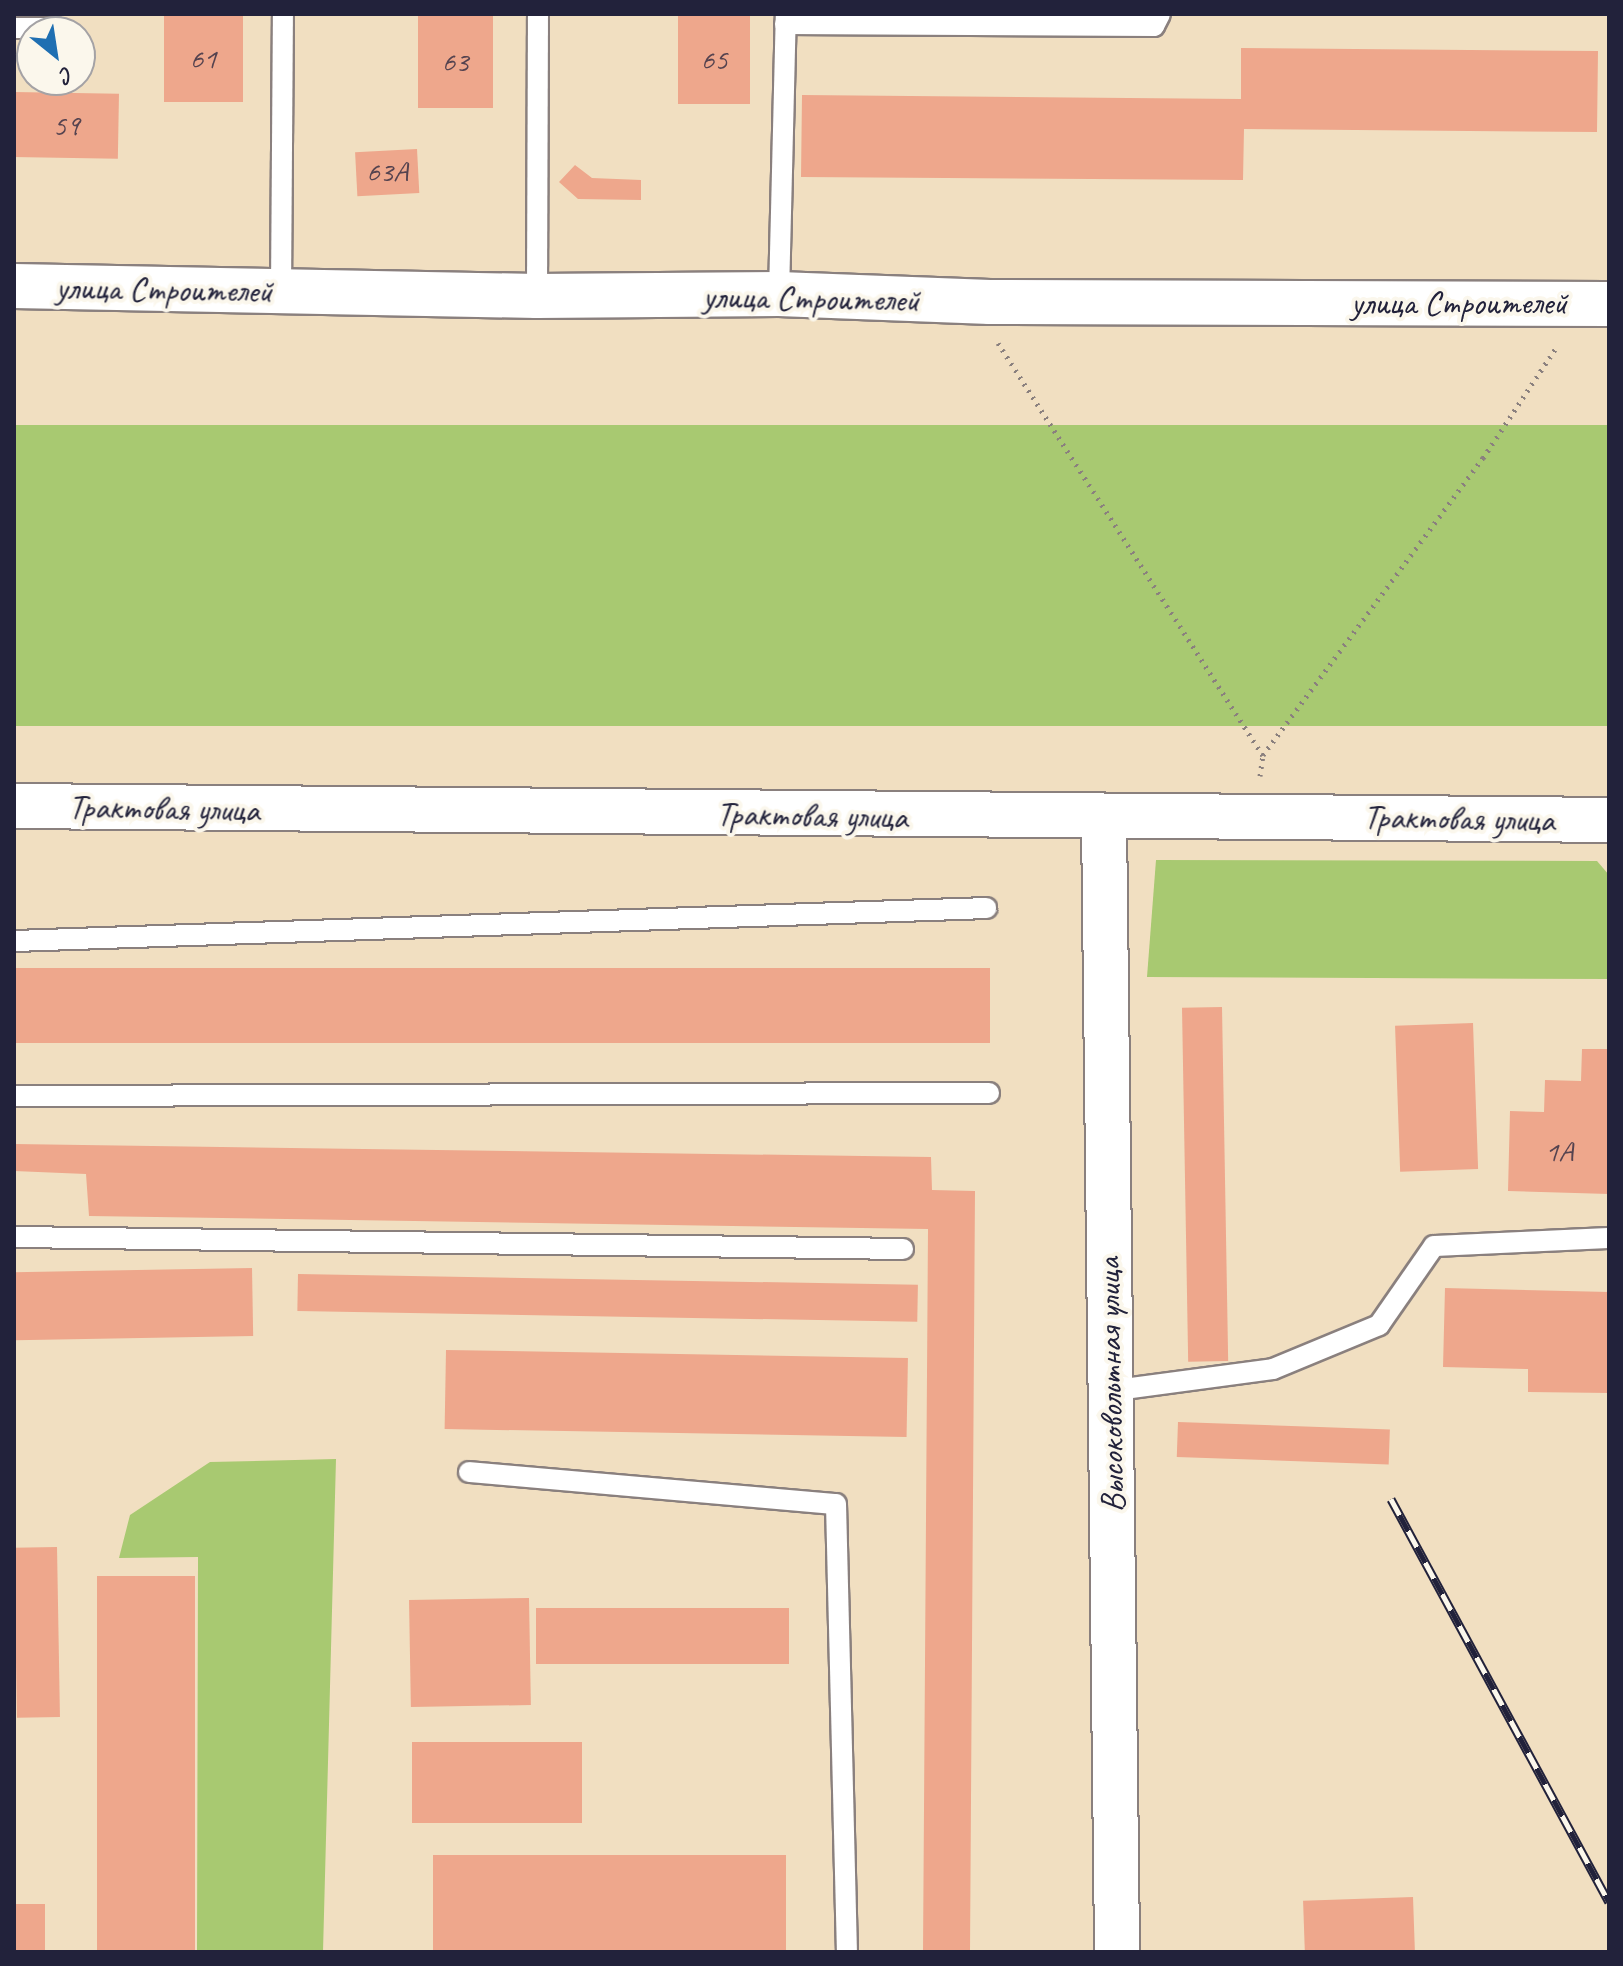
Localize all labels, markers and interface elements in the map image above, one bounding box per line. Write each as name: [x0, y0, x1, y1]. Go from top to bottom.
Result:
north arrow: [16, 16, 96, 96]
house number: 61: [190, 40, 216, 76]
house number: 65: [701, 41, 727, 77]
house number: 63: [442, 43, 468, 79]
text: С: [55, 60, 79, 90]
house number: 59: [53, 107, 79, 143]
house number: 63А: [366, 153, 408, 189]
street label: улица Строителей: [57, 267, 271, 311]
street label: улица Строителей: [704, 276, 918, 320]
street label: улица Строителей: [1352, 283, 1566, 323]
street label: Трактовая улица: [67, 786, 261, 830]
street label: Трактовая улица: [715, 793, 909, 837]
street label: Трактовая улица: [1362, 796, 1556, 840]
house number: 1А: [1545, 1133, 1573, 1169]
street label: Высоковольтная улица: [1087, 1255, 1133, 1515]

